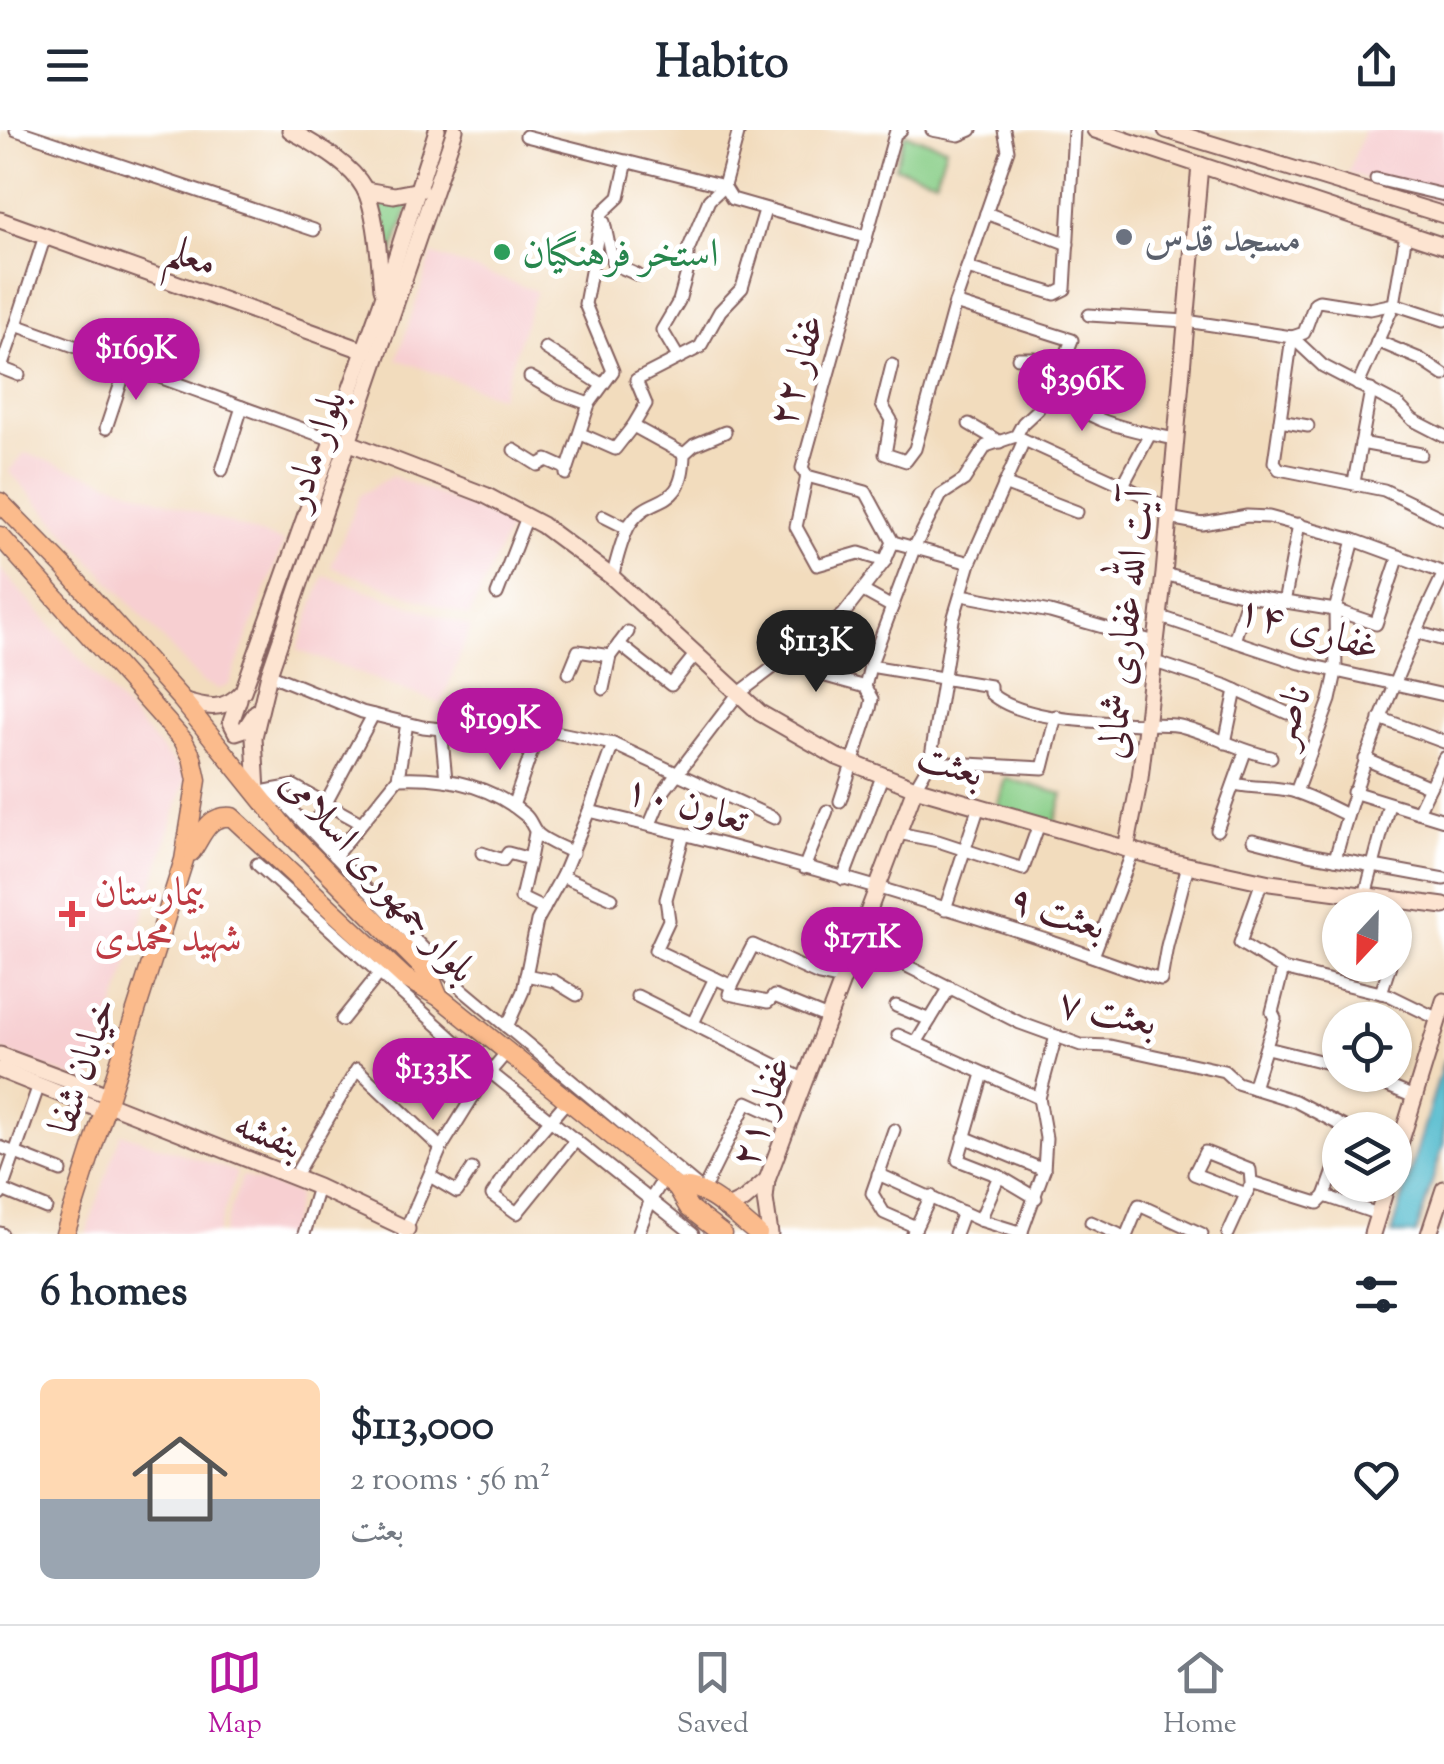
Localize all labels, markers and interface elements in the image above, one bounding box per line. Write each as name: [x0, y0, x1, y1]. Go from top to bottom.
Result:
text: Habito: [655, 33, 789, 98]
icon: menu: [40, 38, 95, 93]
icon: share: [1349, 38, 1404, 93]
place label: مسجد قدس: [1144, 213, 1301, 270]
street label: معلم: [156, 224, 224, 302]
marker: مسجد قدس: [1113, 226, 1135, 248]
place label: استخر فرهنگیان: [522, 228, 719, 285]
marker: استخر فرهنگیان: [491, 241, 513, 263]
street label: غفار ۲۲: [756, 308, 843, 434]
pin: $169K: [66, 318, 206, 403]
text: $169K: [95, 327, 177, 373]
pin: $396K: [1012, 349, 1152, 434]
text: $396K: [1040, 358, 1124, 404]
street label: بلوار مادر: [269, 383, 364, 521]
street label: آیت الله غفاری شمالی: [1080, 482, 1171, 762]
street label: غفاری ۱۴: [1230, 584, 1385, 679]
pin: $113K: [746, 610, 886, 695]
text: $113K: [779, 619, 853, 665]
street label: ناصر: [1254, 679, 1329, 758]
pin: $199K: [430, 688, 570, 773]
text: $199K: [459, 697, 541, 743]
street label: بعثت: [909, 730, 990, 805]
street label: بلوار جمهوری اسلامی: [265, 758, 488, 998]
street label: تعاون ۱۰: [618, 764, 754, 851]
place label: بیمارستان شهید محمدی: [94, 867, 242, 970]
street label: بعثت ۹: [1001, 873, 1113, 958]
north arrow: [1322, 892, 1412, 982]
map controls: [1322, 892, 1412, 1202]
marker: بیمارستان شهید محمدی: [59, 901, 85, 927]
pin: $171K: [792, 907, 932, 992]
text: $171K: [823, 916, 901, 962]
street label: بعثت ۷: [1053, 977, 1162, 1054]
street label: خیابان شفا: [36, 991, 134, 1142]
button: locate: [1322, 1002, 1412, 1092]
pin: $133K: [363, 1038, 503, 1123]
text: $133K: [395, 1047, 471, 1093]
street label: غفار ۲۱: [719, 1049, 810, 1176]
street label: بنفشه: [224, 1098, 310, 1177]
button: layers: [1322, 1112, 1412, 1202]
text: 6 homes: [40, 1264, 187, 1324]
icon: filters: [1349, 1267, 1404, 1322]
text: $113,000: [350, 1398, 494, 1458]
icon: home: [120, 1419, 240, 1539]
icon: heart: [1349, 1452, 1404, 1507]
text: 2 rooms · 56 m²: [350, 1458, 550, 1504]
text: بعثت: [350, 1509, 404, 1555]
tab: Map: [207, 1645, 262, 1745]
tab: Saved: [677, 1645, 749, 1745]
tab: Home: [1163, 1645, 1237, 1745]

